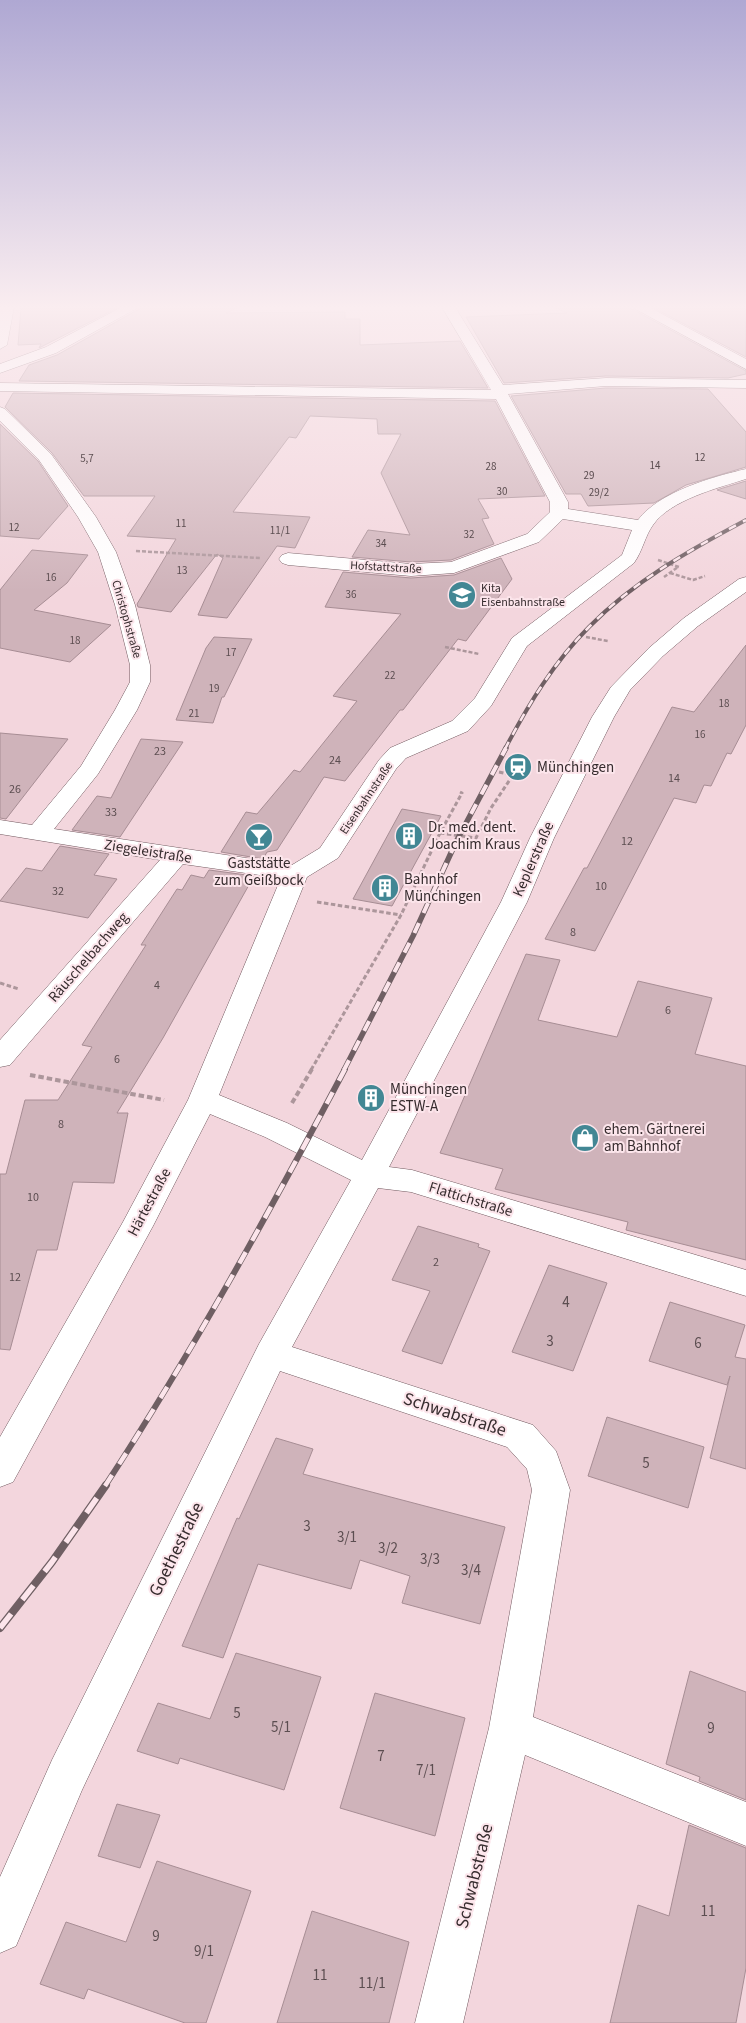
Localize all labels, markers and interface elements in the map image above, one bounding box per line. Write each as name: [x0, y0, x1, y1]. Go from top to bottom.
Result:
house number: 12: [695, 450, 705, 465]
house number: 5,7: [80, 451, 94, 466]
house number: 14: [650, 458, 661, 473]
house number: 28: [486, 459, 497, 474]
house number: 29: [584, 468, 594, 483]
house number: 30: [497, 484, 507, 499]
house number: 29/2: [589, 485, 609, 500]
house number: 11: [176, 516, 186, 531]
house number: 12: [9, 520, 19, 535]
house number: 11/1: [270, 523, 290, 538]
house number: 32: [464, 527, 474, 542]
house number: 34: [376, 536, 387, 551]
street label: Hofstattstraße: [350, 557, 422, 578]
house number: 13: [177, 563, 187, 578]
house number: 16: [46, 570, 57, 585]
street label: Christophstraße: [107, 578, 146, 660]
school or university icon: Kita Eisenbahnstraße: [447, 580, 477, 610]
place label: Kita Eisenbahnstraße: [481, 580, 565, 611]
house number: 36: [346, 587, 357, 602]
house number: 18: [70, 633, 81, 648]
house number: 17: [226, 645, 236, 660]
house number: 22: [385, 668, 395, 683]
house number: 19: [209, 681, 219, 696]
house number: 18: [719, 696, 730, 711]
house number: 21: [189, 706, 199, 721]
house number: 16: [695, 727, 706, 742]
house number: 23: [154, 743, 166, 760]
house number: 24: [329, 752, 341, 769]
station icon: Münchingen: [503, 752, 533, 782]
place label: Münchingen: [537, 757, 614, 778]
street label: Eisenbahnstraße: [336, 759, 397, 838]
house number: 14: [668, 770, 680, 787]
house number: 26: [9, 781, 21, 798]
house number: 33: [105, 804, 117, 821]
place label: Dr. med. dent. Joachim Kraus: [428, 817, 520, 855]
street label: Keplerstraße: [508, 818, 559, 900]
building icon: Dr. med. dent. Joachim Kraus: [394, 821, 424, 851]
bar icon: Gaststätte zum Geißbock: [244, 822, 274, 852]
house number: 12: [621, 833, 633, 850]
street label: Ziegeleistraße: [103, 834, 193, 869]
place label: Gaststätte zum Geißbock: [214, 853, 304, 891]
place label: Bahnhof Münchingen: [404, 869, 481, 907]
building icon: Bahnhof Münchingen: [370, 873, 400, 903]
house number: 10: [595, 878, 607, 895]
house number: 32: [52, 883, 64, 900]
street label: Räuschelbachweg: [43, 907, 134, 1007]
house number: 8: [570, 924, 576, 941]
house number: 4: [154, 977, 160, 994]
house number: 6: [665, 1002, 671, 1019]
house number: 6: [114, 1051, 120, 1068]
place label: Münchingen ESTW-A: [390, 1079, 467, 1117]
building icon: Münchingen ESTW-A: [356, 1083, 386, 1113]
house number: 8: [58, 1116, 64, 1133]
place label: ehem. Gärtnerei am Bahnhof: [604, 1119, 705, 1157]
shop icon: ehem. Gärtnerei am Bahnhof: [570, 1123, 600, 1153]
street label: Härtestraße: [123, 1164, 176, 1240]
street label: Flattichstraße: [426, 1177, 515, 1222]
house number: 10: [27, 1189, 39, 1206]
house number: 2: [433, 1254, 439, 1271]
house number: 12: [9, 1269, 21, 1286]
house number: 4: [562, 1292, 570, 1313]
house number: 3: [546, 1331, 554, 1352]
house number: 6: [694, 1333, 702, 1354]
street label: Schwabstraße: [400, 1386, 510, 1443]
house number: 5: [642, 1453, 650, 1474]
street label: Goethestraße: [143, 1498, 210, 1600]
house number: 3: [303, 1516, 311, 1537]
house number: 3/1: [337, 1527, 357, 1548]
house number: 3/2: [378, 1538, 398, 1559]
house number: 3/3: [420, 1549, 440, 1570]
house number: 3/4: [461, 1560, 482, 1581]
house number: 5: [233, 1703, 241, 1724]
house number: 5/1: [271, 1717, 291, 1738]
house number: 9: [707, 1718, 715, 1739]
house number: 7: [377, 1746, 385, 1767]
house number: 7/1: [416, 1760, 436, 1781]
street label: Schwabstraße: [449, 1821, 500, 1931]
house number: 11: [701, 1901, 715, 1922]
house number: 9: [152, 1926, 160, 1947]
house number: 9/1: [194, 1941, 214, 1962]
house number: 11: [313, 1965, 327, 1986]
house number: 11/1: [358, 1973, 386, 1994]

